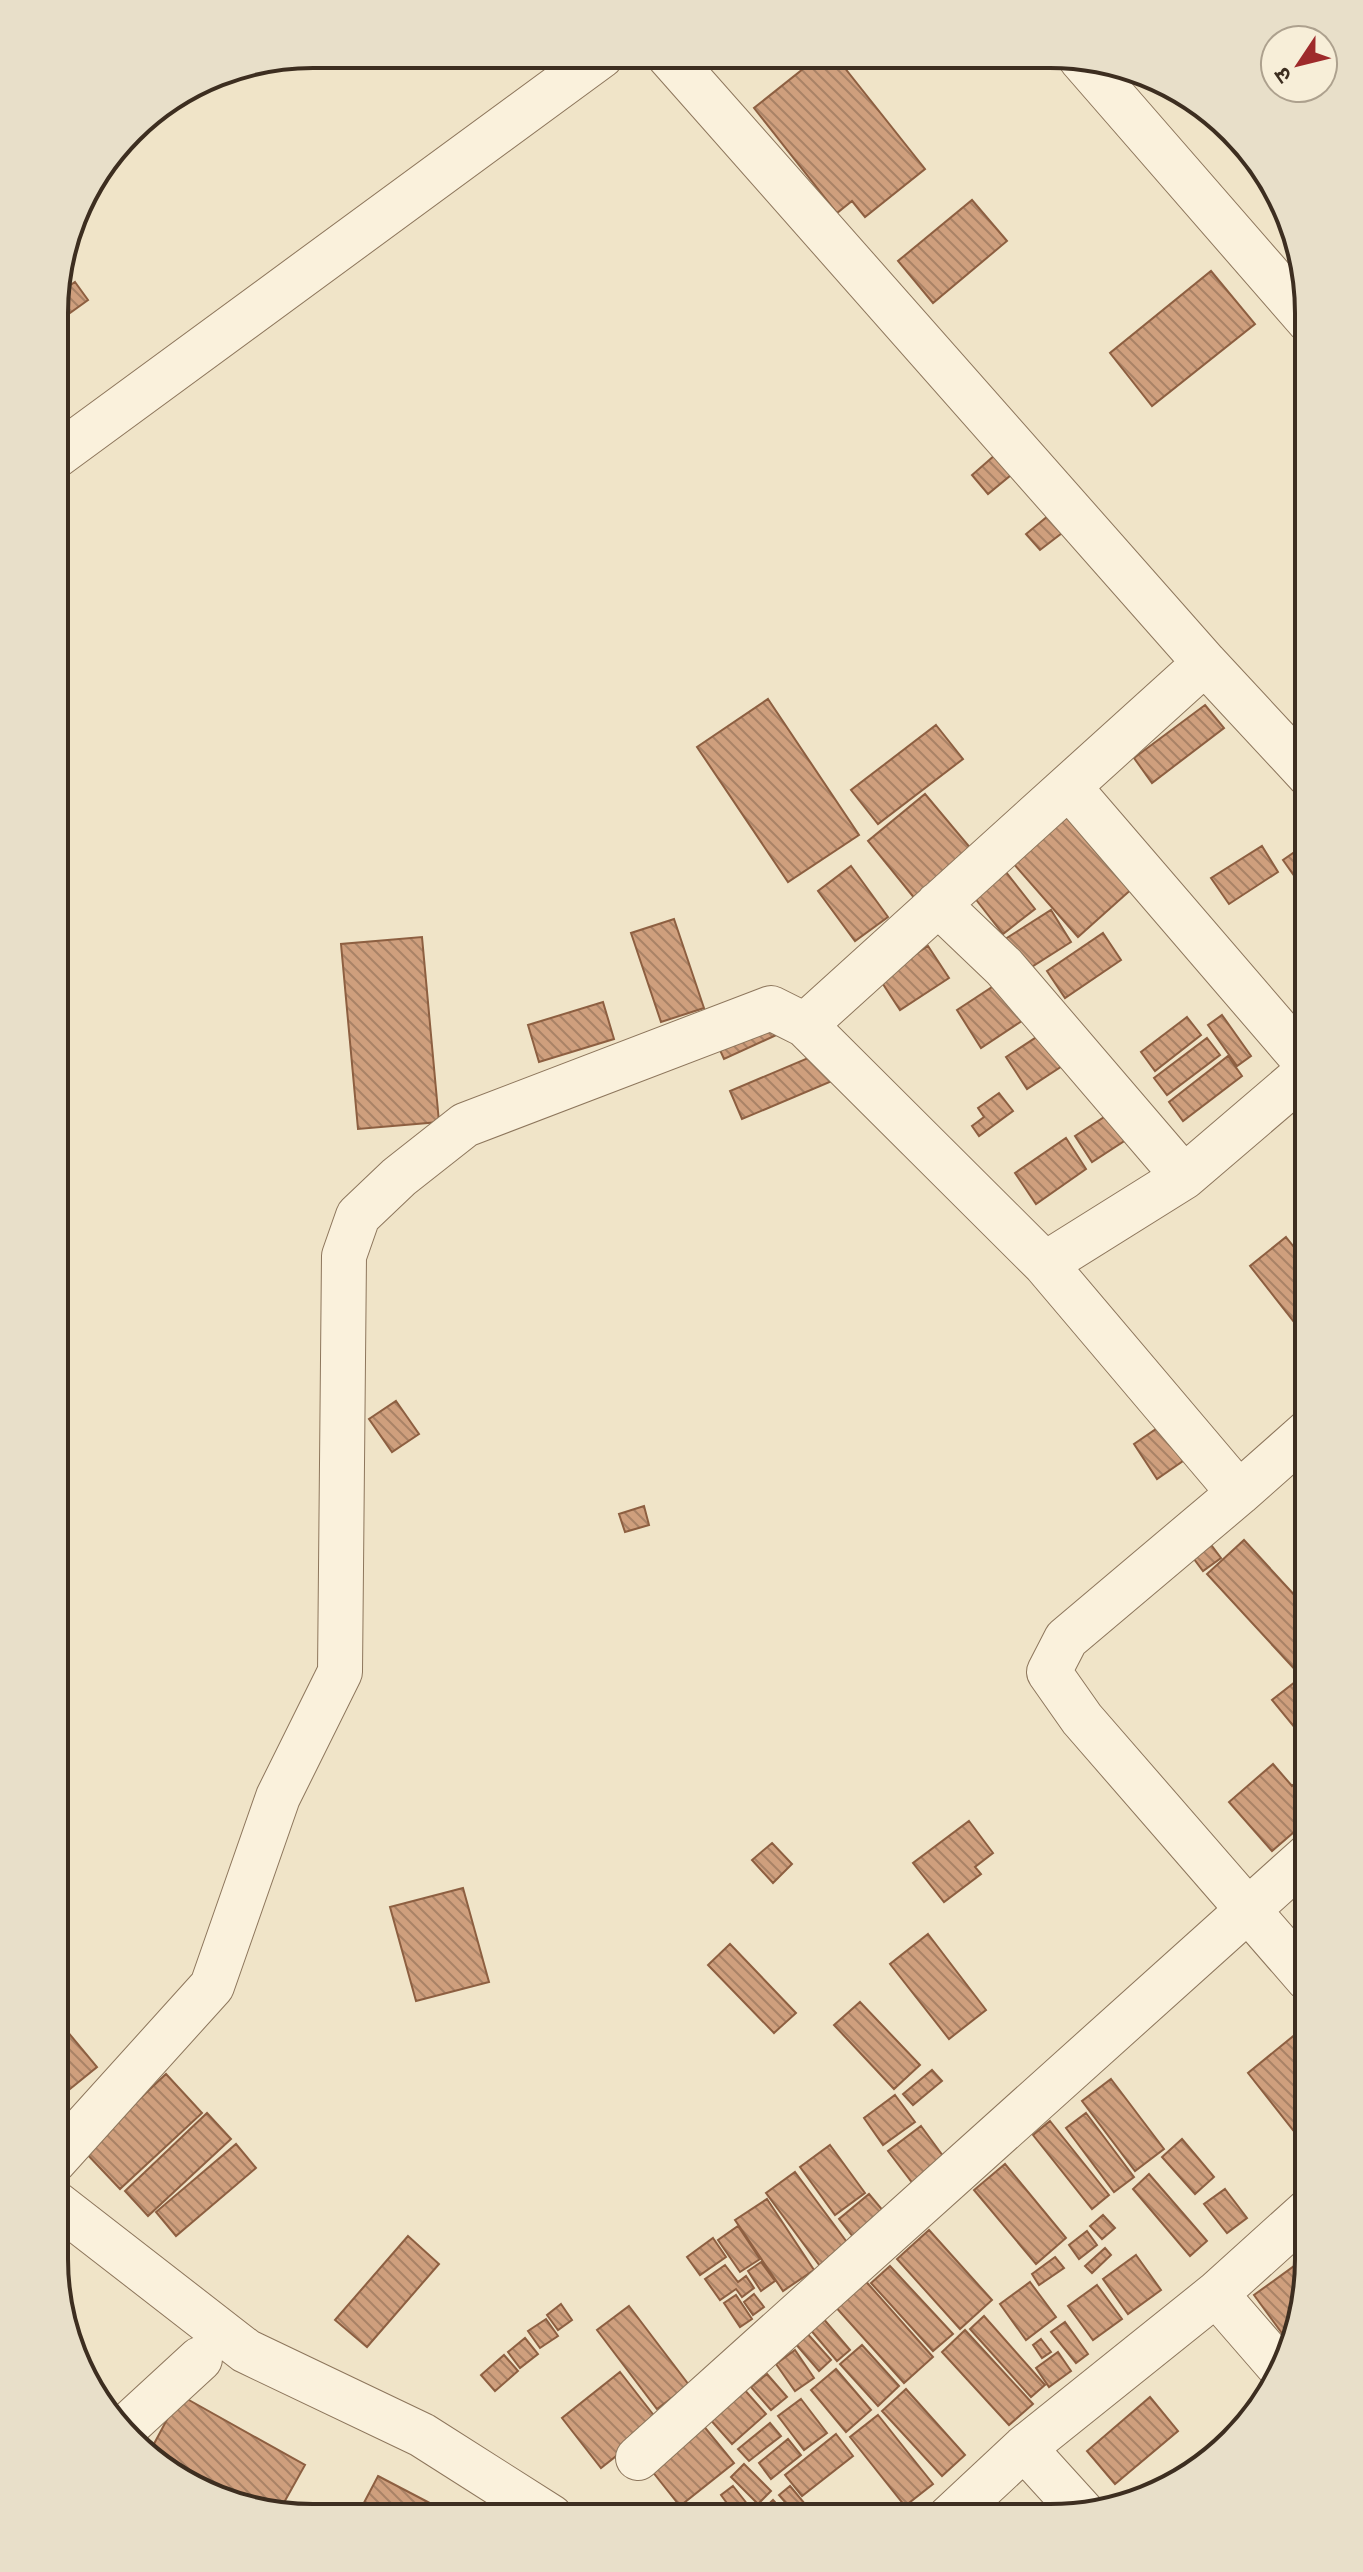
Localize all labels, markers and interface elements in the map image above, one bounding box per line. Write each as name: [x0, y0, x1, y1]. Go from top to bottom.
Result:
north arrow: [1259, 24, 1339, 104]
text: उ: [1266, 61, 1299, 89]

